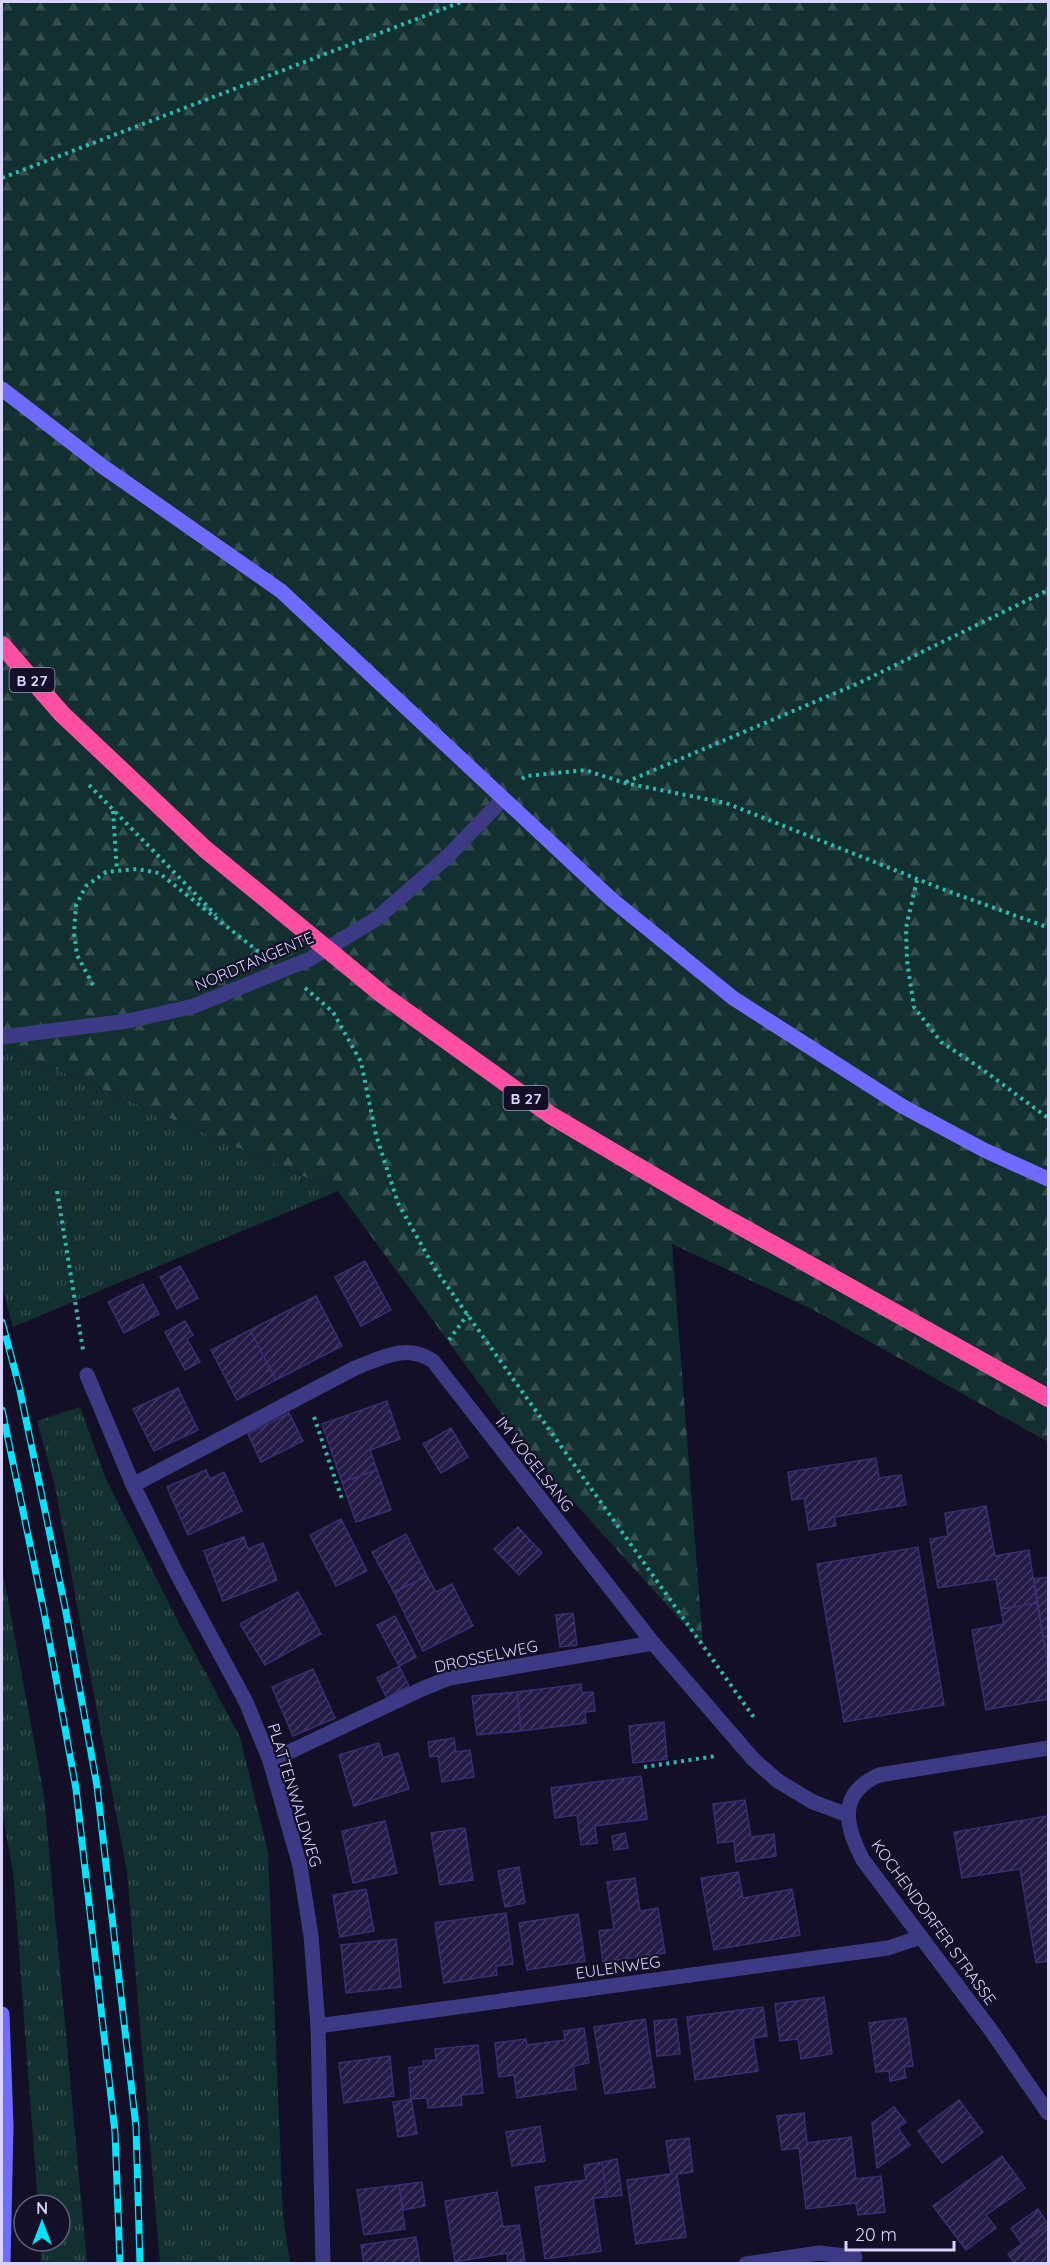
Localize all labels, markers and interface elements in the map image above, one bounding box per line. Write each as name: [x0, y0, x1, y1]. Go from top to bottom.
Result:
road number: B 27: [9, 668, 54, 692]
street label: NORDTANGENTE: [192, 927, 316, 995]
road number: B 27: [504, 1086, 548, 1110]
street label: IM VOGELSANG: [492, 1412, 578, 1516]
street label: DROSSELWEG: [433, 1635, 539, 1677]
street label: PLATTENWALDWEG: [264, 1721, 326, 1869]
street label: KOCHENDORFER STRASSE: [867, 1835, 1001, 2009]
street label: EULENWEG: [574, 1951, 662, 1983]
north arrow: [12, 2193, 72, 2253]
text: N: [36, 2198, 48, 2218]
scale bar: [846, 2214, 954, 2252]
text: 20 m: [855, 2223, 897, 2246]

